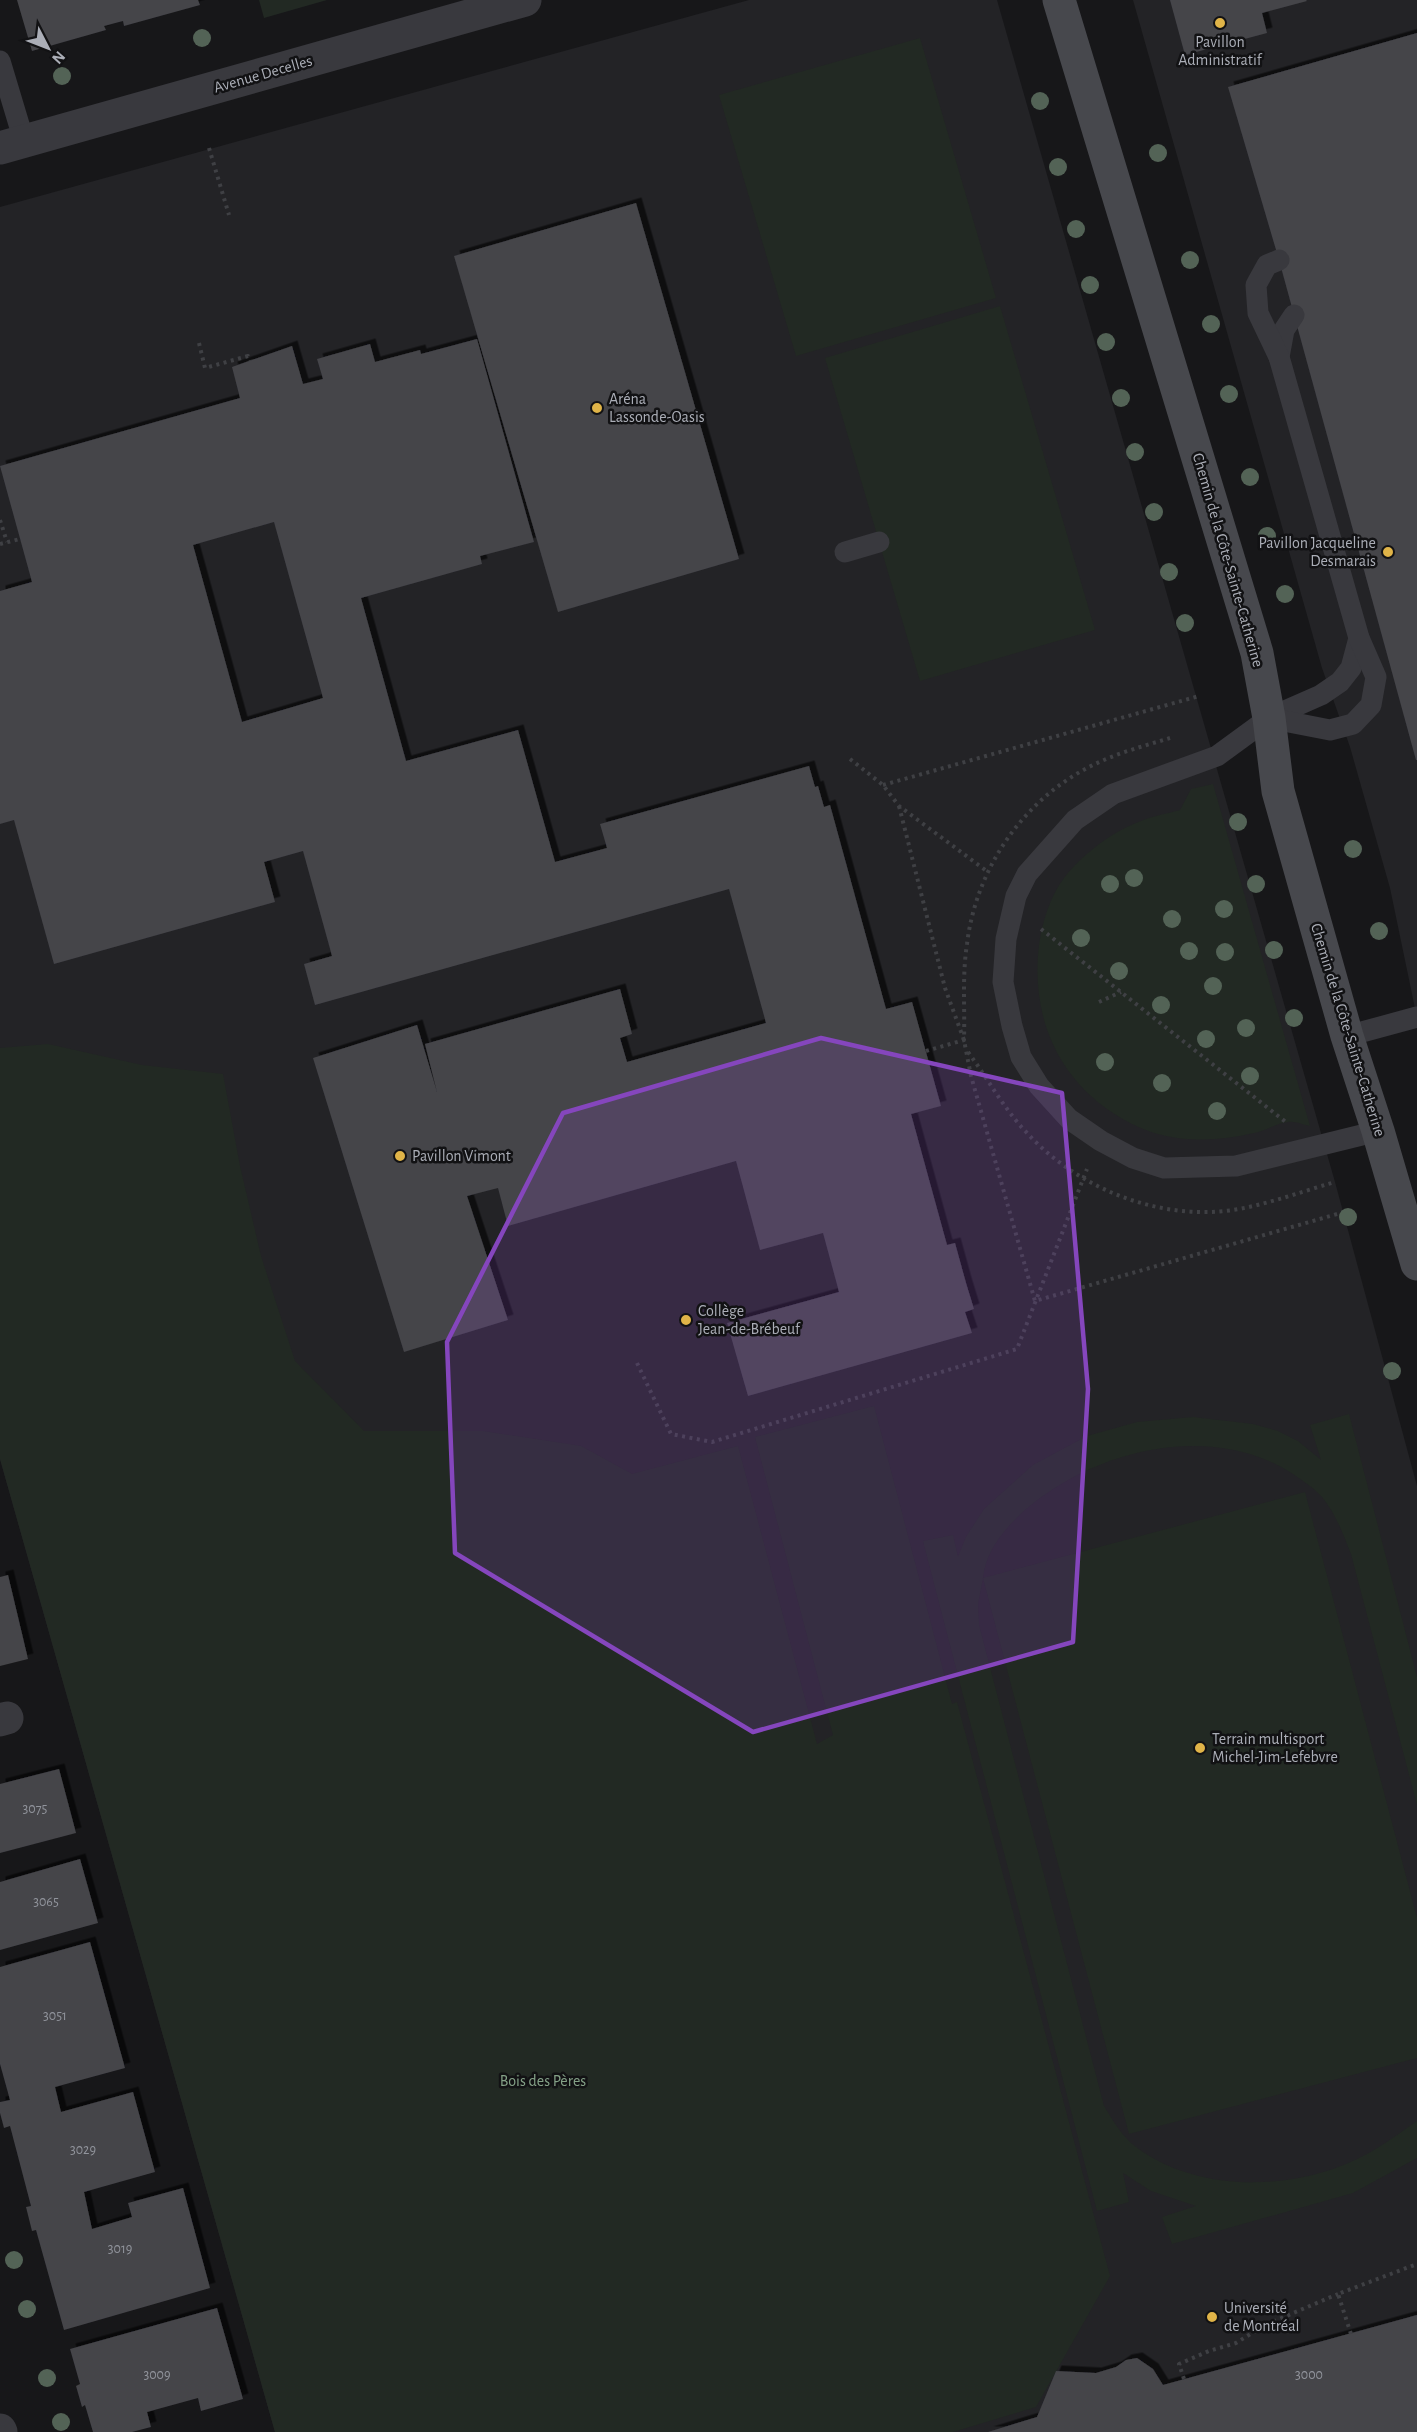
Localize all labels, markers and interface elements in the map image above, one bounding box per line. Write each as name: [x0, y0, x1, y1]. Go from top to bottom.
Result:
marker: Pavillon Administratif: [1213, 16, 1227, 30]
north arrow: [18, 18, 78, 78]
place label: Pavillon Administratif: [1178, 34, 1263, 68]
text: N: [49, 48, 68, 67]
street label: Avenue Decelles: [212, 52, 314, 96]
place label: Aréna Lassonde-Oasis: [609, 391, 705, 425]
marker: Aréna Lassonde-Oasis: [590, 401, 604, 415]
street label: Chemin de la Côte-Sainte-Catherine: [1190, 451, 1266, 669]
place label: Pavillon Jacqueline Desmarais: [1258, 535, 1376, 569]
marker: Pavillon Jacqueline Desmarais: [1381, 545, 1395, 559]
street label: Chemin de la Côte-Sainte-Catherine: [1308, 922, 1388, 1138]
place label: Pavillon Vimont: [412, 1148, 511, 1164]
marker: Pavillon Vimont: [393, 1149, 407, 1163]
place label: Collège Jean-de-Brébeuf: [698, 1303, 801, 1337]
marker: Collège Jean-de-Brébeuf: [679, 1313, 693, 1327]
place label: Terrain multisport Michel-Jim-Lefebvre: [1212, 1731, 1338, 1765]
marker: Terrain multisport Michel-Jim-Lefebvre: [1193, 1741, 1207, 1755]
house number: 3075: [23, 1802, 48, 1816]
house number: 3065: [33, 1895, 59, 1909]
house number: 3051: [43, 2009, 67, 2023]
park label: Bois des Pères: [500, 2073, 586, 2089]
house number: 3029: [70, 2143, 96, 2157]
house number: 3019: [108, 2242, 132, 2256]
place label: Université de Montréal: [1224, 2300, 1300, 2334]
marker: Université de Montréal: [1205, 2310, 1219, 2324]
house number: 3009: [143, 2368, 171, 2382]
house number: 3000: [1295, 2368, 1323, 2382]

